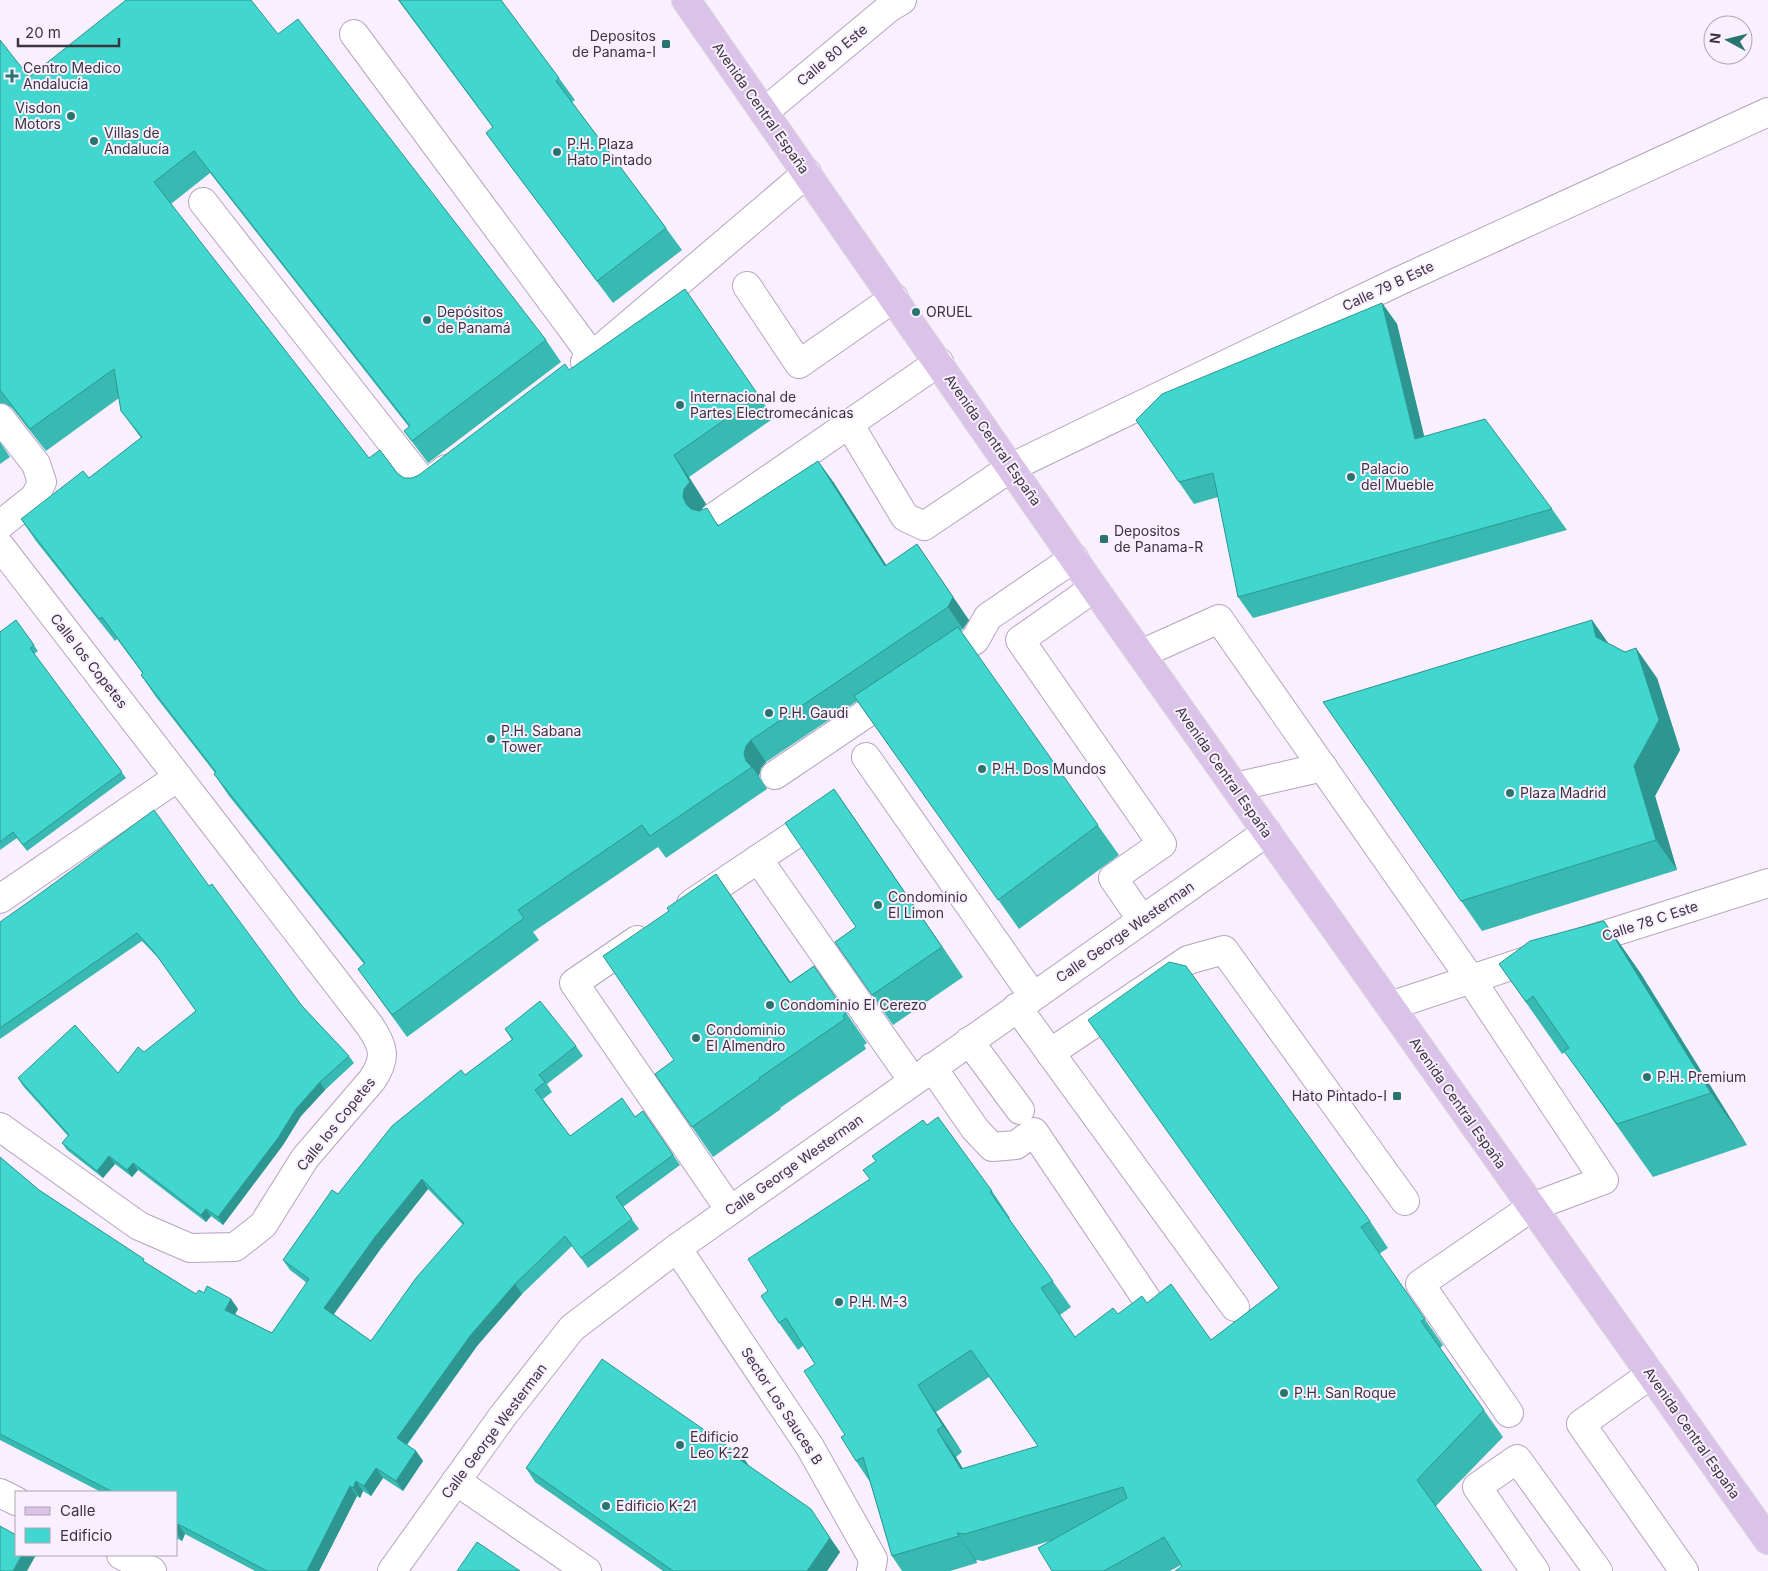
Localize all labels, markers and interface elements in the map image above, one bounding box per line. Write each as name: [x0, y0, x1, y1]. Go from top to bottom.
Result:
scale bar: [18, 15, 119, 47]
north arrow: [1703, 15, 1753, 65]
street label: Calle 80 Este: [793, 20, 870, 89]
text: 20 m: [25, 23, 61, 42]
place label: Depositos de Panama-I: [572, 27, 656, 60]
text: N: [1706, 32, 1724, 45]
marker: Depositos de Panama-I: [660, 38, 672, 50]
street label: Avenida Central España: [710, 39, 813, 177]
place label: Centro Medico Andalucía: [23, 59, 121, 92]
marker: Centro Medico Andalucía: [5, 69, 19, 83]
place label: Visdon Motors: [14, 99, 61, 132]
marker: Visdon Motors: [65, 110, 77, 122]
place label: Villas de Andalucía: [104, 124, 169, 157]
marker: Villas de Andalucía: [88, 135, 100, 147]
place label: P.H. Plaza Hato Pintado: [567, 135, 652, 168]
marker: P.H. Plaza Hato Pintado: [551, 146, 563, 158]
street label: Calle 79 B Este: [1339, 257, 1436, 314]
place label: Depósitos de Panamá: [437, 303, 511, 336]
place label: ORUEL: [926, 303, 973, 320]
marker: ORUEL: [910, 306, 922, 318]
marker: Depósitos de Panamá: [421, 314, 433, 326]
street label: Avenida Central España: [942, 371, 1045, 509]
place label: Internacional de Partes Electromecánicas: [690, 388, 854, 421]
marker: Internacional de Partes Electromecánicas: [674, 399, 686, 411]
place label: Palacio del Mueble: [1361, 460, 1434, 493]
marker: Palacio del Mueble: [1345, 471, 1357, 483]
place label: Depositos de Panama-R: [1114, 522, 1203, 555]
marker: Depositos de Panama-R: [1098, 533, 1110, 545]
street label: Calle los Copetes: [47, 610, 132, 711]
street label: Avenida Central España: [1173, 703, 1276, 841]
place label: P.H. Gaudi: [779, 704, 848, 721]
marker: P.H. Gaudi: [763, 707, 775, 719]
place label: P.H. Sabana Tower: [501, 722, 581, 755]
marker: P.H. Sabana Tower: [485, 733, 497, 745]
place label: P.H. Dos Mundos: [992, 760, 1106, 777]
marker: P.H. Dos Mundos: [976, 763, 988, 775]
place label: Plaza Madrid: [1520, 784, 1606, 801]
marker: Plaza Madrid: [1504, 787, 1516, 799]
street label: Calle George Westerman: [1052, 877, 1197, 986]
place label: Condominio El Limon: [888, 888, 968, 921]
street label: Calle 78 C Este: [1600, 897, 1700, 944]
marker: Condominio El Limon: [872, 899, 884, 911]
place label: Condominio El Cerezo: [780, 996, 927, 1013]
marker: Condominio El Cerezo: [764, 999, 776, 1011]
place label: Condominio El Almendro: [706, 1021, 786, 1054]
marker: Condominio El Almendro: [690, 1032, 702, 1044]
street label: Avenida Central España: [1407, 1034, 1510, 1172]
place label: P.H. Premium: [1657, 1068, 1746, 1085]
marker: P.H. Premium: [1641, 1071, 1653, 1083]
street label: Calle los Copetes: [293, 1073, 379, 1174]
place label: Hato Pintado-I: [1292, 1087, 1387, 1104]
marker: Hato Pintado-I: [1391, 1090, 1403, 1102]
street label: Calle George Westerman: [721, 1110, 866, 1219]
place label: P.H. M-3: [849, 1293, 907, 1310]
marker: P.H. M-3: [833, 1296, 845, 1308]
street label: Sector Los Sauces B: [738, 1344, 827, 1468]
street label: Calle George Westerman: [437, 1360, 550, 1502]
street label: Avenida Central España: [1641, 1364, 1744, 1502]
place label: P.H. San Roque: [1294, 1384, 1396, 1401]
marker: P.H. San Roque: [1278, 1387, 1290, 1399]
place label: Edificio Leo K-22: [690, 1428, 749, 1461]
marker: Edificio Leo K-22: [674, 1439, 686, 1451]
legend: [15, 1491, 178, 1556]
place label: Edificio K-21: [616, 1497, 697, 1514]
marker: Edificio K-21: [600, 1500, 612, 1512]
text: Calle: [60, 1501, 95, 1520]
text: Edificio: [60, 1526, 112, 1545]

